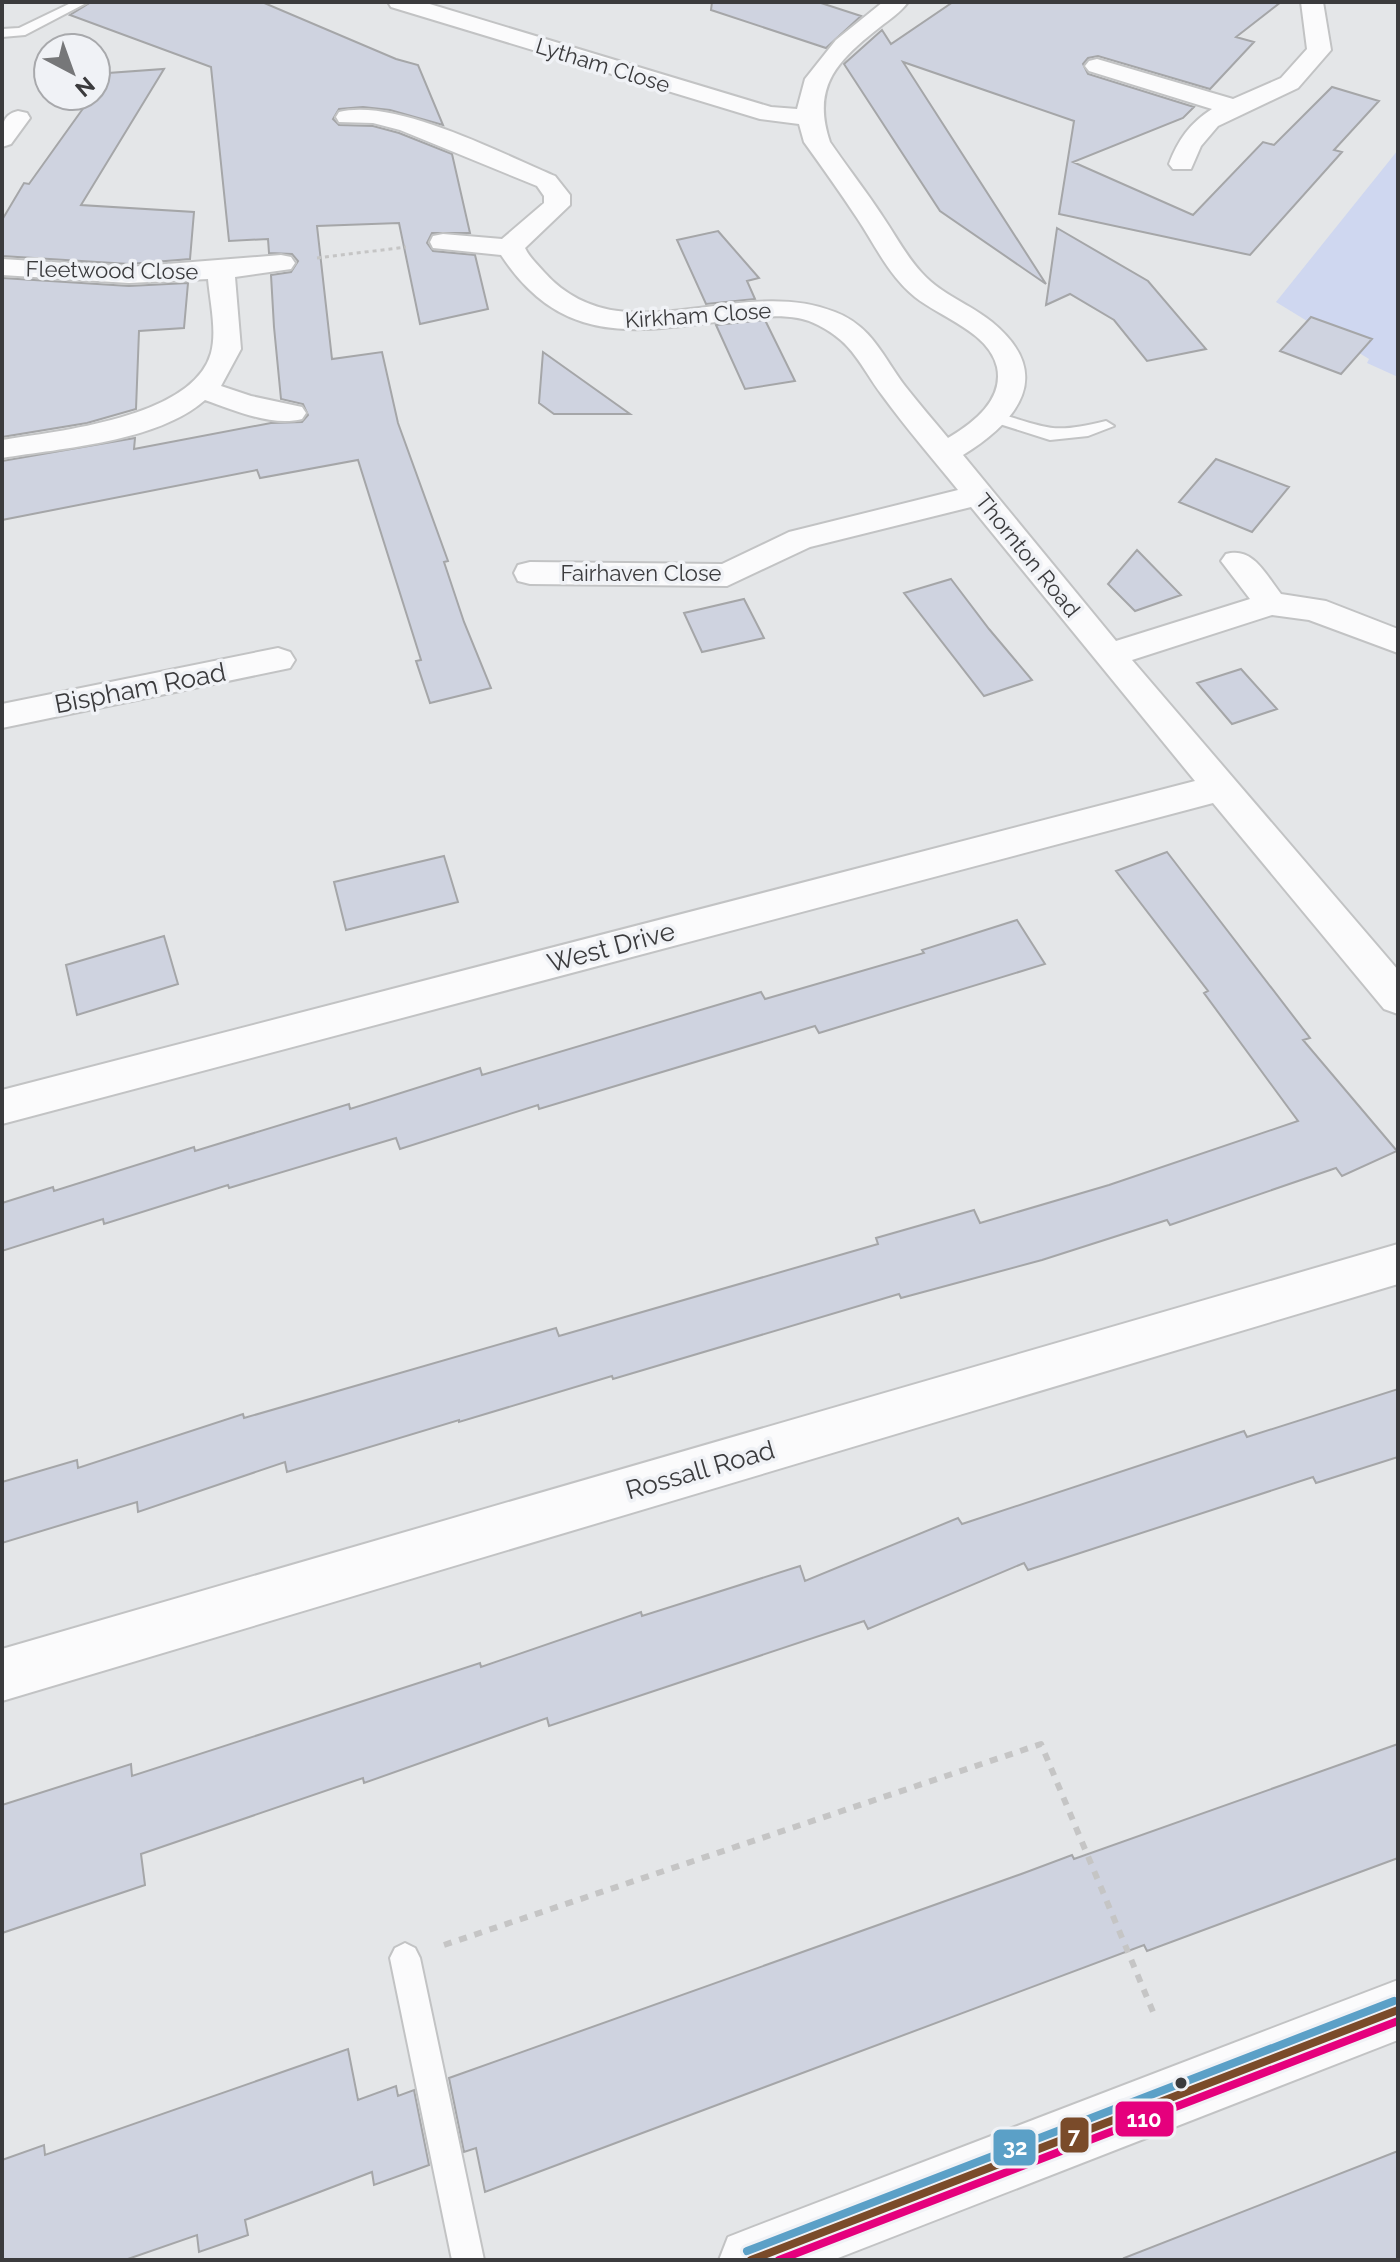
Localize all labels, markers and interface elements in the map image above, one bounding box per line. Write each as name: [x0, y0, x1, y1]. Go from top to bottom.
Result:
north arrow: [32, 32, 112, 112]
street label: Lytham Close: [533, 32, 673, 98]
text: N: [70, 72, 100, 102]
street label: Fleetwood Close: [25, 255, 199, 285]
street label: Kirkham Close: [624, 297, 772, 333]
street label: Thornton Road: [970, 488, 1086, 622]
street label: Fairhaven Close: [561, 560, 722, 586]
street label: Bispham Road: [52, 657, 228, 719]
street label: West Drive: [544, 916, 678, 978]
street label: Rossall Road: [622, 1434, 778, 1506]
unlabelled marker: [1173, 2075, 1189, 2091]
line badge: 110: [1114, 2100, 1175, 2138]
text: 110: [1126, 2106, 1162, 2132]
line badge: 7: [1059, 2116, 1090, 2154]
text: 7: [1068, 2122, 1081, 2148]
line badge: 32: [992, 2128, 1037, 2167]
text: 32: [1003, 2134, 1027, 2160]

